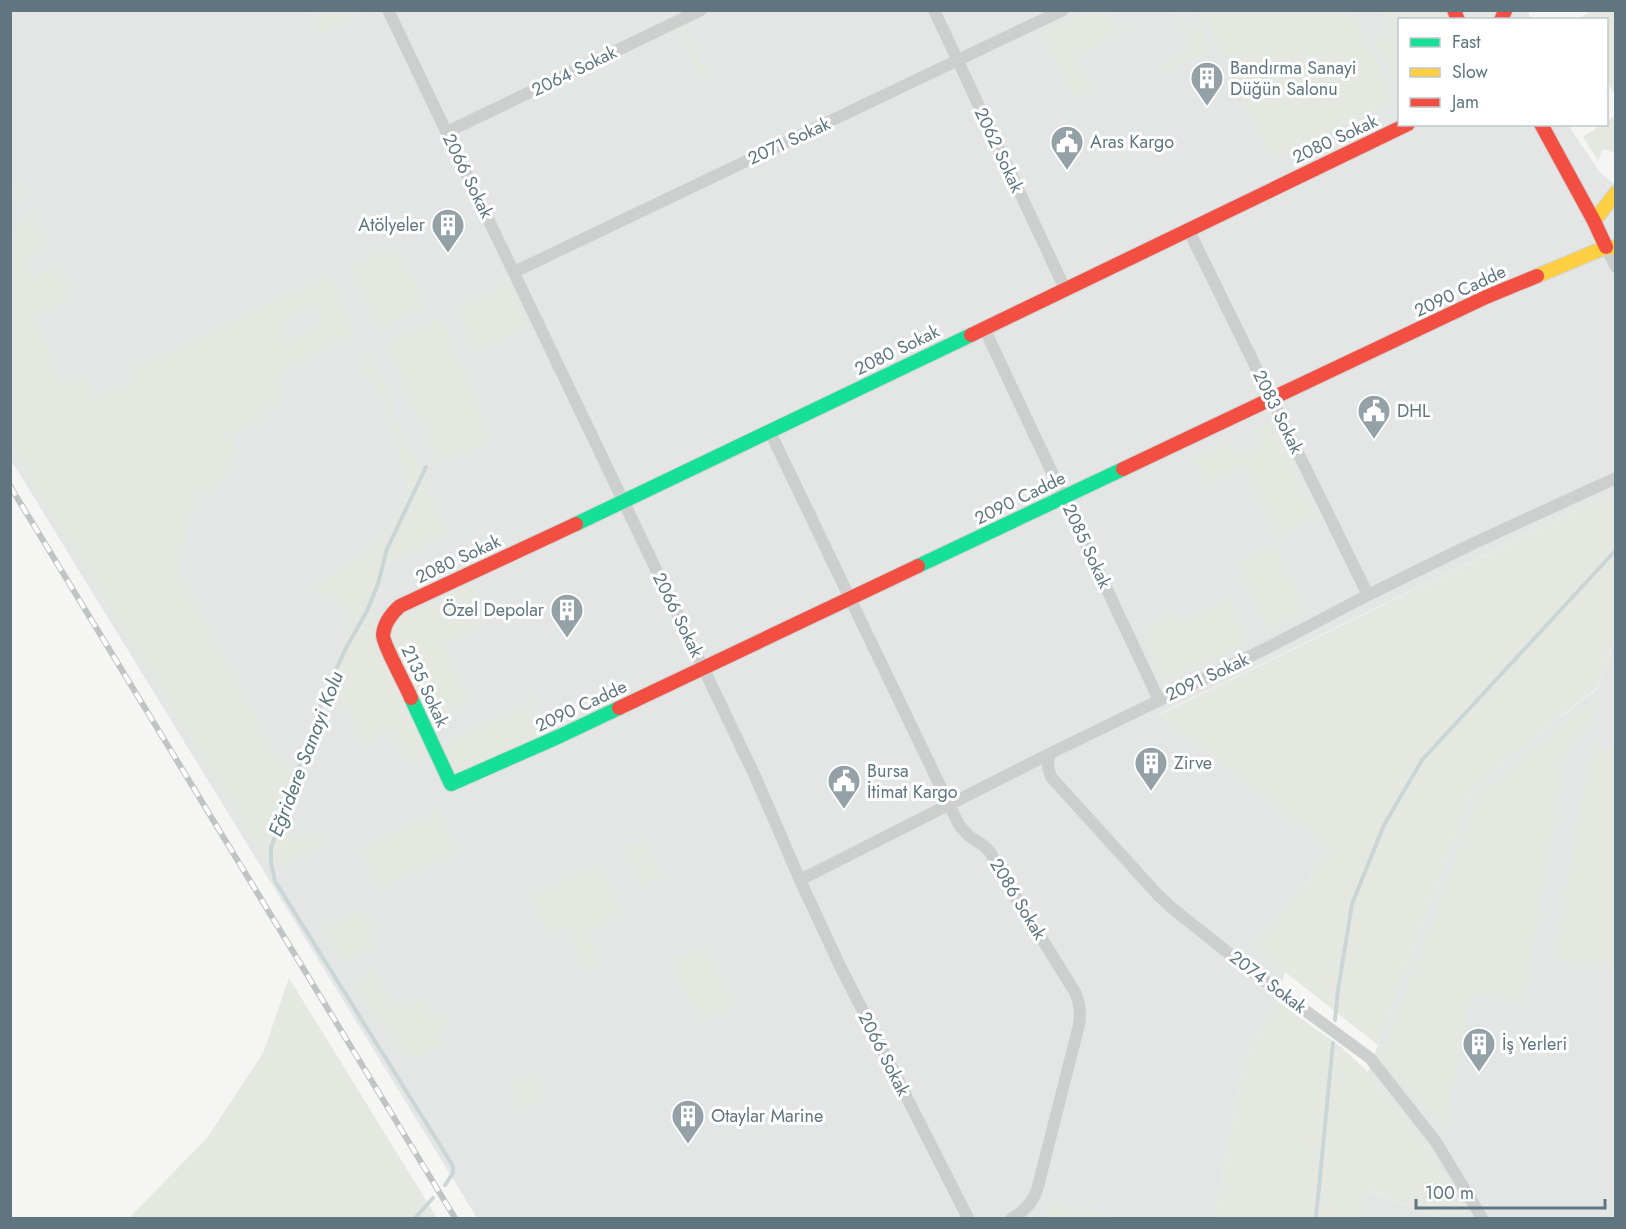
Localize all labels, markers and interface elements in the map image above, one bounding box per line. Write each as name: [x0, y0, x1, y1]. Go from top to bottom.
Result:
legend: [1398, 18, 1608, 126]
text: Fast: [1452, 29, 1481, 55]
street label: 2064 Sokak: [527, 39, 621, 103]
place label: Bandırma Sanayi Düğün Salonu: [1230, 55, 1357, 102]
text: Slow: [1452, 59, 1489, 85]
building icon: Bandırma Sanayi Düğün Salonu: [1189, 60, 1225, 107]
text: Jam: [1450, 89, 1479, 115]
street label: 2062 Sokak: [968, 103, 1030, 197]
street label: 2080 Sokak: [1288, 108, 1382, 170]
street label: 2071 Sokak: [744, 111, 835, 171]
public building icon: Aras Kargo: [1049, 124, 1085, 171]
street label: 2066 Sokak: [436, 129, 500, 223]
place label: Aras Kargo: [1090, 129, 1174, 155]
building icon: Atölyeler: [430, 207, 466, 254]
place label: Atölyeler: [358, 212, 426, 238]
street label: 2090 Cadde: [1410, 258, 1510, 324]
street label: 2080 Sokak: [850, 318, 944, 382]
street label: 2083 Sokak: [1247, 366, 1310, 458]
public building icon: DHL: [1356, 393, 1392, 440]
place label: DHL: [1397, 398, 1430, 424]
street label: 2090 Cadde: [970, 465, 1070, 531]
street label: 2085 Sokak: [1056, 499, 1118, 593]
street label: 2080 Sokak: [411, 528, 505, 590]
street label: 2066 Sokak: [646, 568, 710, 662]
building icon: Özel Depolar: [549, 592, 585, 639]
place label: Özel Depolar: [442, 597, 545, 623]
street label: 2135 Sokak: [395, 641, 455, 731]
street label: 2091 Sokak: [1161, 646, 1253, 708]
water label: Eğridere Sanayi Kolu: [261, 667, 351, 841]
street label: 2090 Cadde: [531, 673, 631, 739]
building icon: Zirve: [1133, 745, 1169, 792]
place label: Zirve: [1174, 750, 1212, 776]
place label: Bursa İtimat Kargo: [867, 758, 958, 805]
public building icon: Bursa İtimat Kargo: [826, 763, 862, 810]
street label: 2086 Sokak: [983, 853, 1053, 945]
street label: 2074 Sokak: [1224, 944, 1312, 1020]
street label: 2066 Sokak: [852, 1007, 916, 1101]
building icon: İş Yerleri: [1461, 1026, 1497, 1073]
place label: İş Yerleri: [1502, 1031, 1567, 1057]
building icon: Otaylar Marine: [670, 1098, 706, 1145]
place label: Otaylar Marine: [711, 1103, 823, 1129]
scale bar: [1416, 1172, 1605, 1210]
text: 100 m: [1425, 1180, 1474, 1206]

